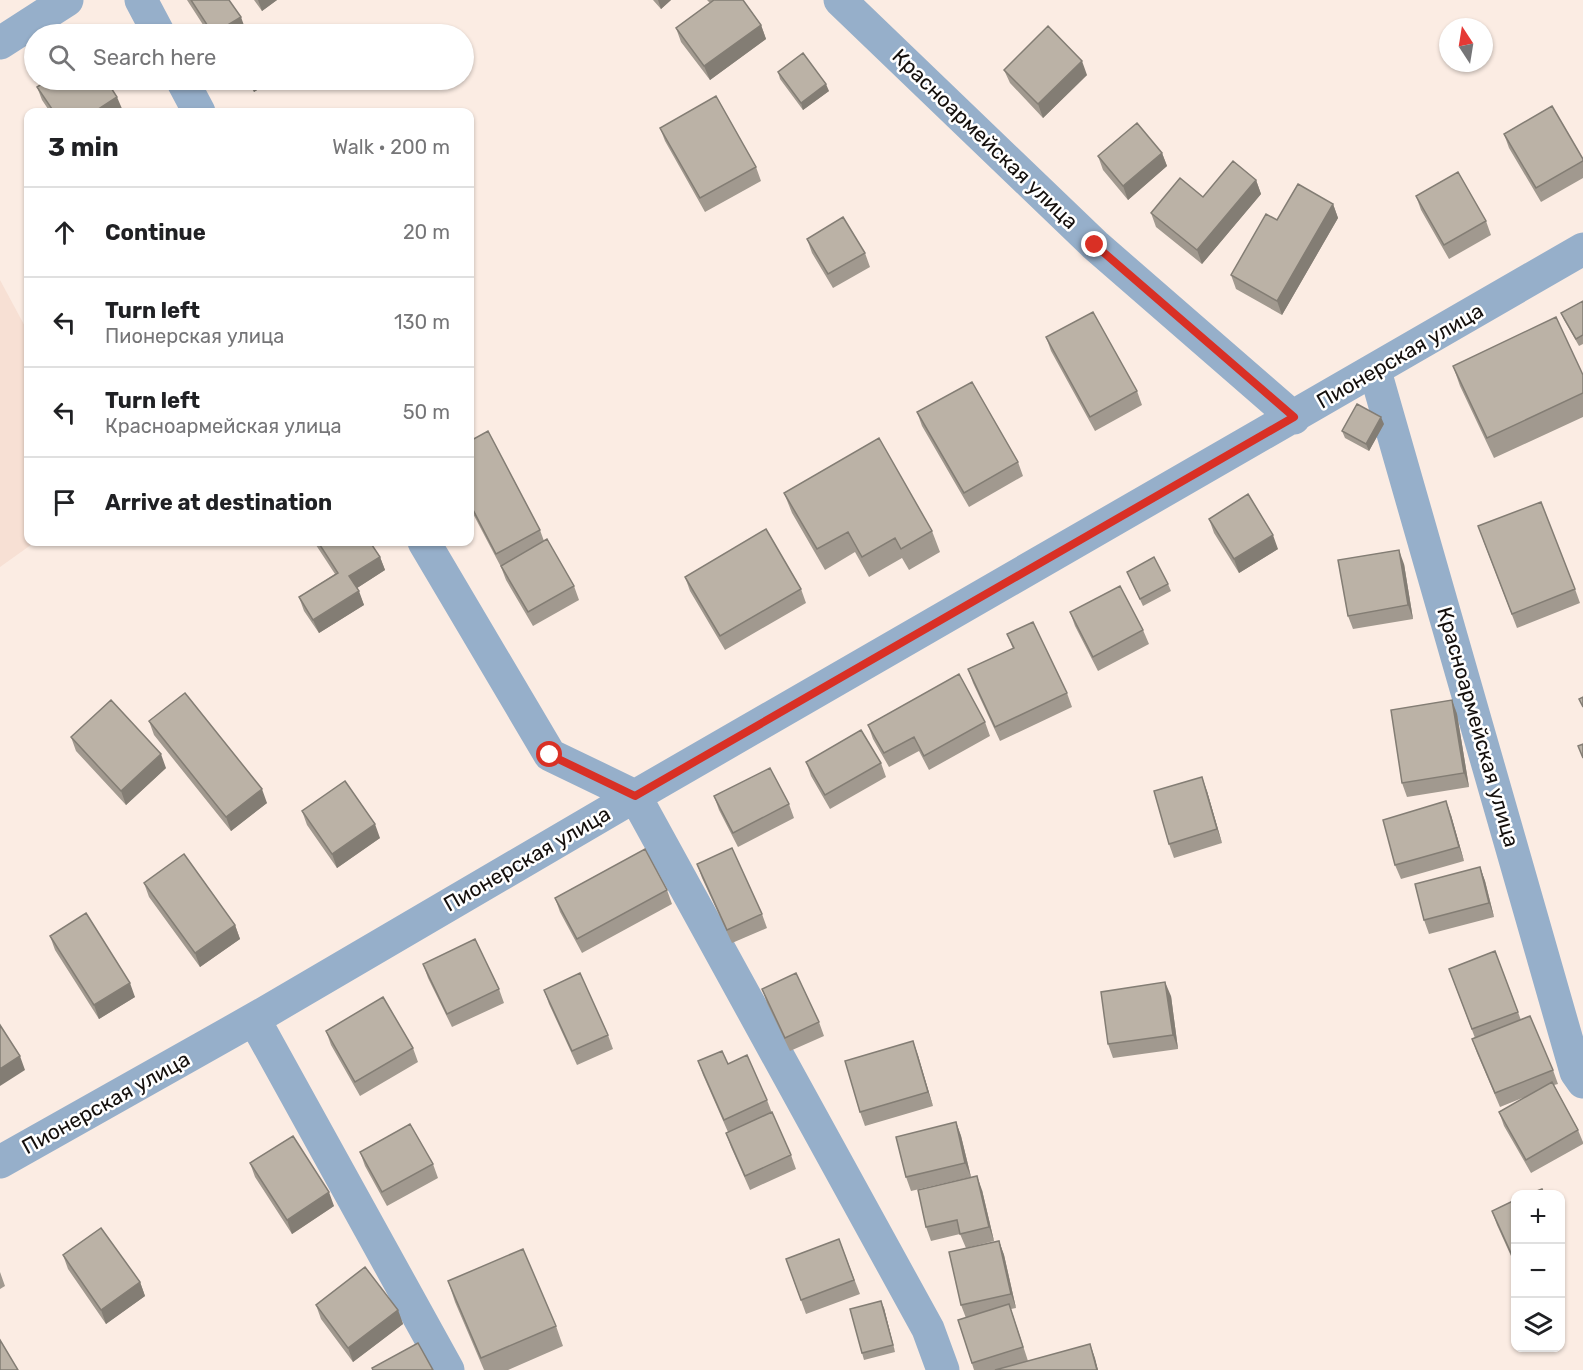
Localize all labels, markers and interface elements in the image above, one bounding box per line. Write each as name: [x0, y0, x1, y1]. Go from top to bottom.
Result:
north arrow: [1439, 18, 1493, 72]
search box: [24, 24, 474, 90]
icon: search: [45, 41, 78, 74]
street label: Красноармейская улица: [887, 43, 1083, 234]
text: Search here: [93, 44, 216, 71]
text: 3 min: [48, 132, 119, 163]
text: Walk · 200 m: [332, 135, 450, 159]
icon: ahead: [48, 216, 81, 249]
text: Continue: [105, 219, 206, 246]
text: 20 m: [403, 220, 450, 244]
route end: [1081, 231, 1107, 257]
text: Turn left: [105, 297, 200, 324]
street label: Пионерская улица: [1312, 298, 1488, 413]
icon: left: [48, 306, 81, 339]
text: 130 m: [394, 310, 450, 334]
text: Пионерская улица: [105, 324, 284, 348]
text: Turn left: [105, 387, 200, 414]
icon: left: [48, 396, 81, 429]
text: 50 m: [403, 400, 450, 424]
text: Красноармейская улица: [105, 414, 342, 438]
icon: arrive: [48, 486, 81, 519]
text: Arrive at destination: [105, 489, 332, 516]
street label: Красноармейская улица: [1432, 604, 1525, 850]
route start: [536, 741, 562, 767]
street label: Пионерская улица: [439, 801, 615, 916]
street label: Пионерская улица: [17, 1046, 194, 1159]
map controls: [1511, 1190, 1565, 1352]
button: +: [1511, 1190, 1565, 1244]
button: −: [1511, 1244, 1565, 1298]
button: layers: [1511, 1298, 1565, 1352]

